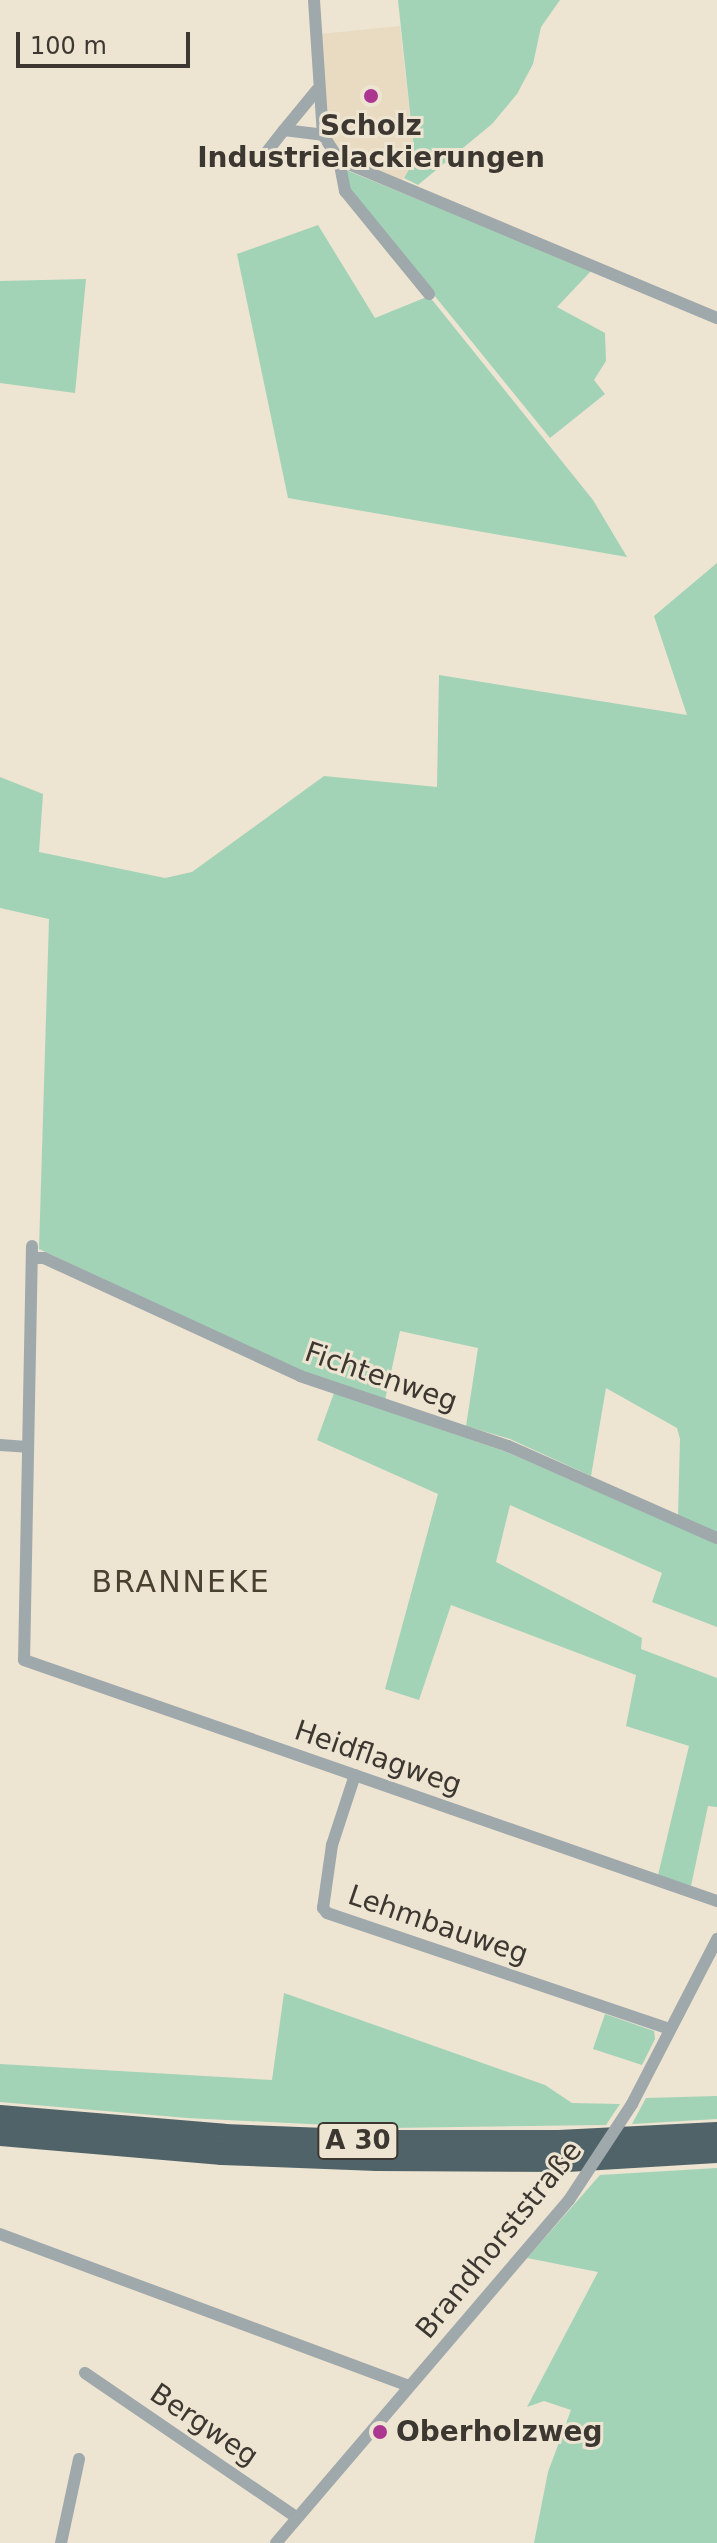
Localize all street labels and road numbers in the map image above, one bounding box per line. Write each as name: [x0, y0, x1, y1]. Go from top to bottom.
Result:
street label: Fichtenweg: [300, 1335, 462, 1419]
street label: Heidflagweg: [290, 1714, 466, 1802]
street label: Lehmbauweg: [344, 1879, 532, 1971]
road number: A 30: [316, 2119, 400, 2163]
street label: Brandhorststraße: [409, 2134, 589, 2346]
street label: Bergweg: [144, 2377, 264, 2473]

